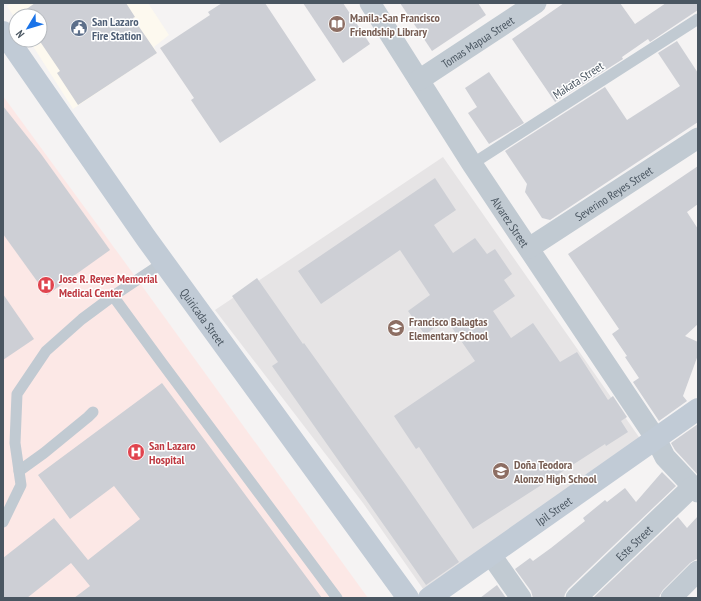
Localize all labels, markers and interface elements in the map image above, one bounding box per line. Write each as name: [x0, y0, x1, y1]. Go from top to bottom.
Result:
north arrow: [8, 8, 48, 48]
place label: Manila-San Francisco Friendship Library: [350, 10, 441, 39]
street label: Tomas Mapua Street: [438, 12, 517, 71]
place label: San Lazaro Fire Station: [92, 14, 141, 43]
library icon: Manila-San Francisco Friendship Library: [327, 14, 347, 34]
public building icon: San Lazaro Fire Station: [69, 18, 89, 38]
text: N: [13, 27, 27, 41]
street label: Makata Street: [550, 58, 607, 102]
street label: Severino Reyes Street: [572, 162, 656, 224]
street label: Alvarez Street: [488, 194, 533, 250]
place label: Jose R. Reyes Memorial Medical Center: [58, 271, 158, 300]
hospital icon: Jose R. Reyes Memorial Medical Center: [36, 275, 56, 295]
street label: Quiricada Street: [177, 285, 229, 349]
place label: Francisco Balagtas Elementary School: [409, 314, 488, 343]
school or university icon: Francisco Balagtas Elementary School: [386, 318, 406, 338]
place label: San Lazaro Hospital: [149, 438, 196, 467]
hospital icon: San Lazaro Hospital: [126, 442, 146, 462]
place label: Doña Teodora Alonzo High School: [513, 457, 597, 486]
school or university icon: Doña Teodora Alonzo High School: [491, 461, 511, 481]
street label: Ipil Street: [532, 492, 575, 529]
street label: Este Street: [612, 521, 656, 564]

